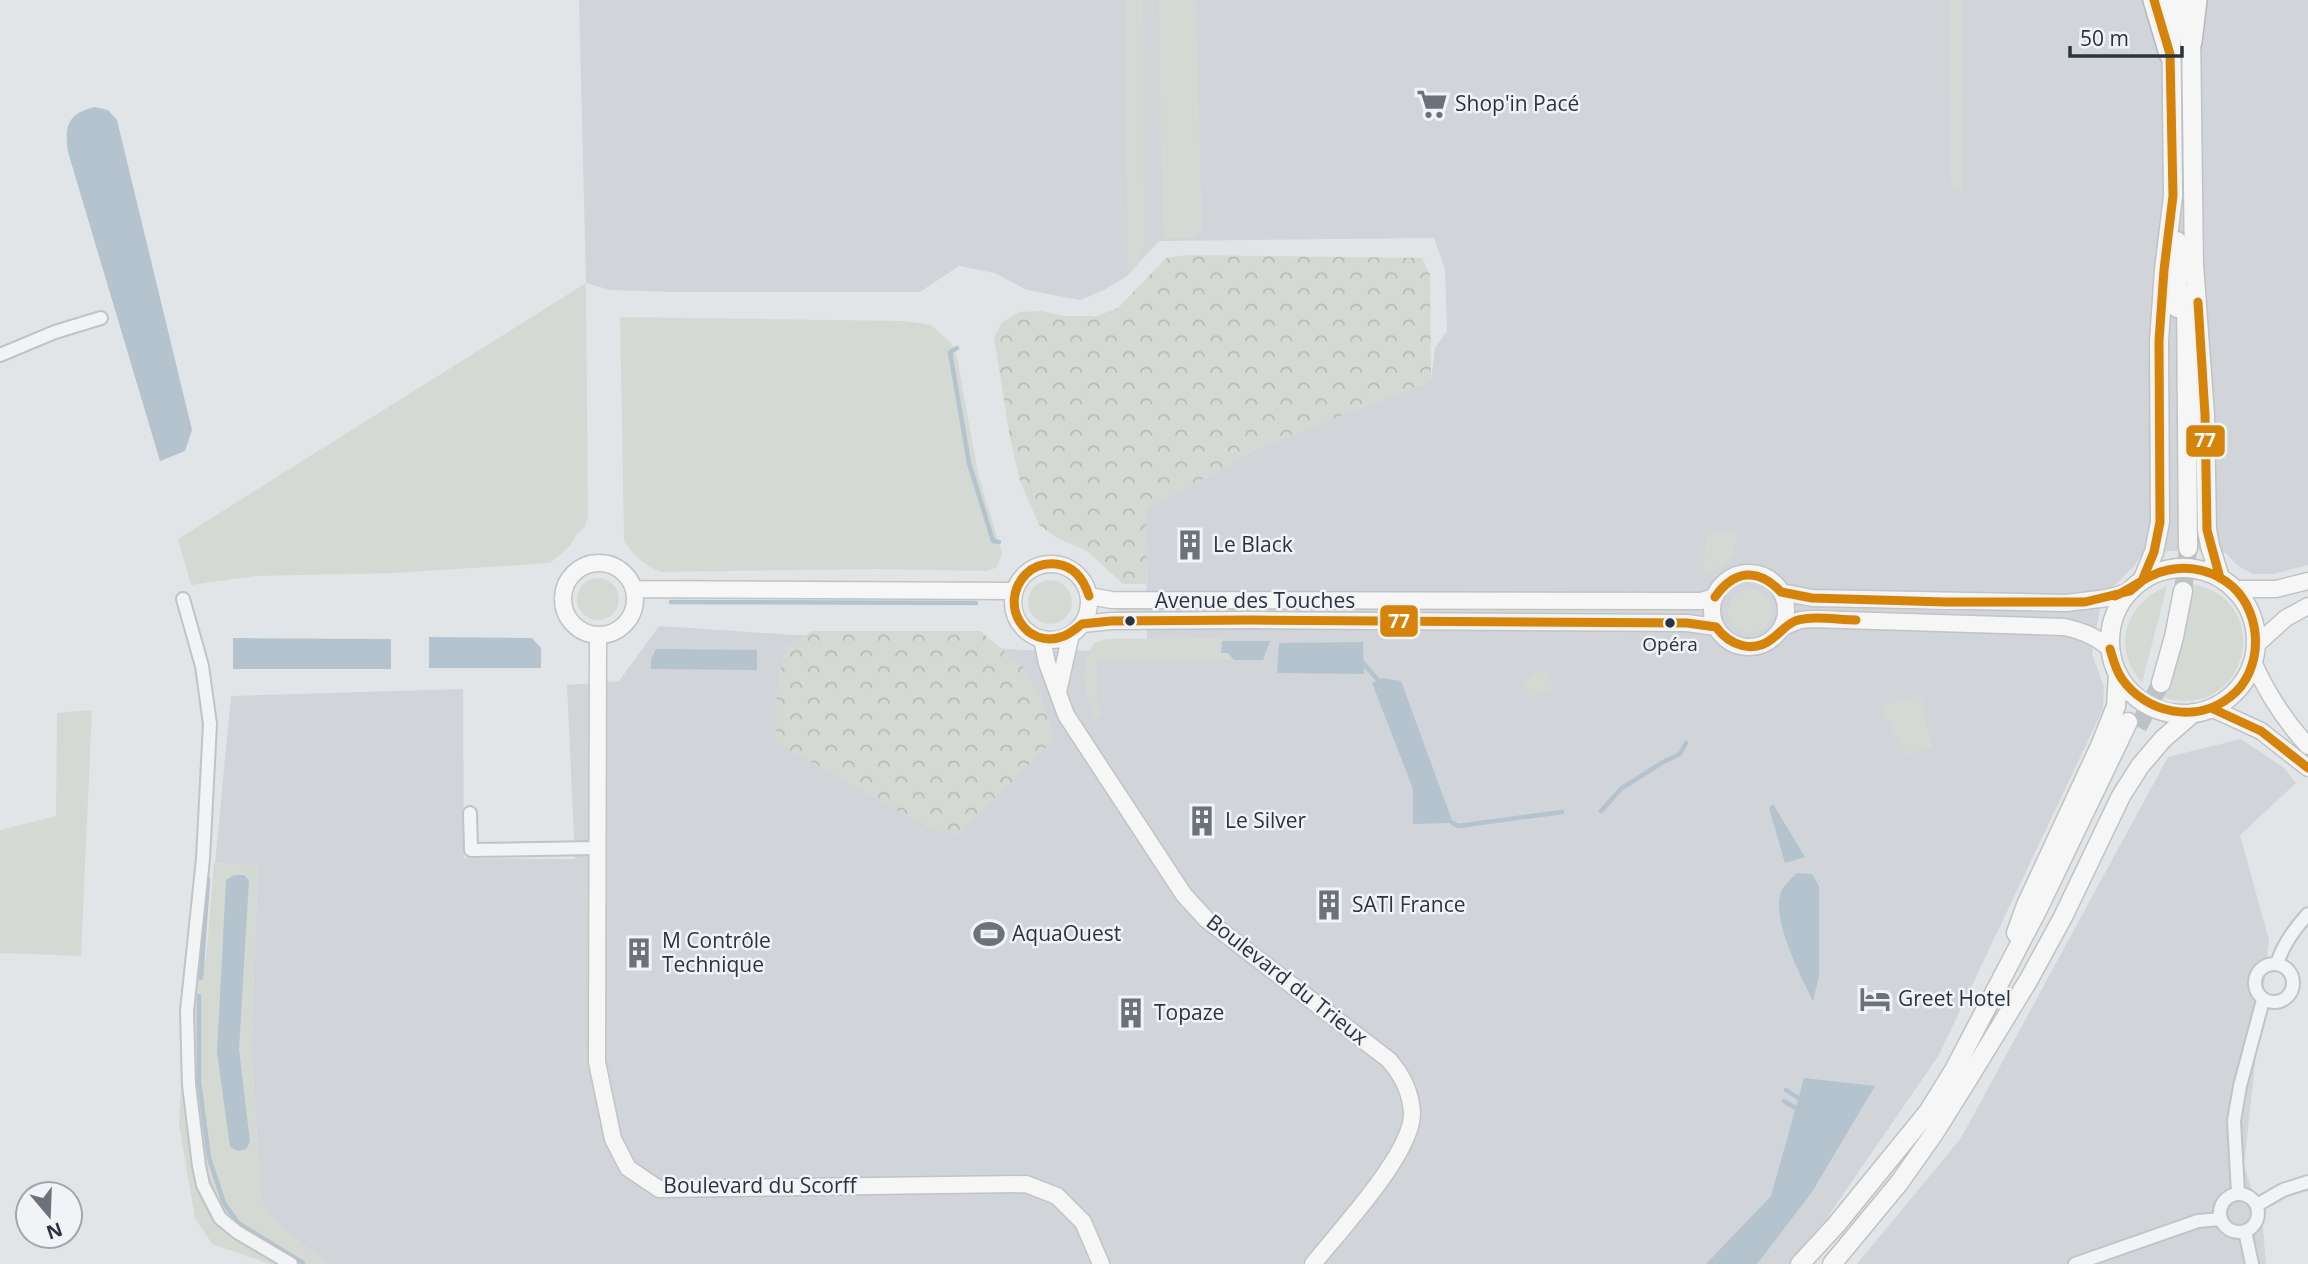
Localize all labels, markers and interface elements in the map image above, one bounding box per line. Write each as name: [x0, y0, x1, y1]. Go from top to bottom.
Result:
scale bar: [2070, 14, 2182, 58]
text: 50 m: [2080, 24, 2129, 52]
supermarket icon: Shop'in Pacé: [1415, 87, 1449, 121]
place label: Shop'in Pacé: [1455, 89, 1579, 117]
line badge: 77: [2185, 424, 2226, 458]
text: 77: [2194, 427, 2216, 453]
building icon: Le Black: [1173, 528, 1207, 562]
place label: Le Black: [1213, 530, 1293, 558]
street label: Avenue des Touches: [1155, 586, 1355, 614]
line badge: 77: [1379, 604, 1419, 638]
text: 77: [1388, 608, 1410, 634]
unlabelled marker: [1123, 614, 1137, 628]
marker: Opéra: [1663, 616, 1677, 630]
place label: Opéra: [1642, 631, 1698, 657]
building icon: Le Silver: [1185, 804, 1219, 838]
place label: Le Silver: [1225, 806, 1307, 834]
building icon: SATI France: [1312, 888, 1346, 922]
place label: SATI France: [1352, 890, 1466, 918]
street label: Boulevard du Trieux: [1201, 907, 1374, 1051]
sports icon: AquaOuest: [972, 917, 1006, 951]
place label: AquaOuest: [1012, 919, 1121, 947]
place label: M Contrôle Technique: [662, 926, 771, 978]
building icon: M Contrôle Technique: [622, 936, 656, 970]
hotel icon: Greet Hotel: [1858, 982, 1892, 1016]
place label: Greet Hotel: [1898, 984, 2011, 1012]
building icon: Topaze: [1114, 996, 1148, 1030]
place label: Topaze: [1154, 998, 1224, 1026]
street label: Boulevard du Scorff: [663, 1171, 859, 1199]
north arrow: [14, 1180, 84, 1250]
text: N: [43, 1216, 66, 1246]

